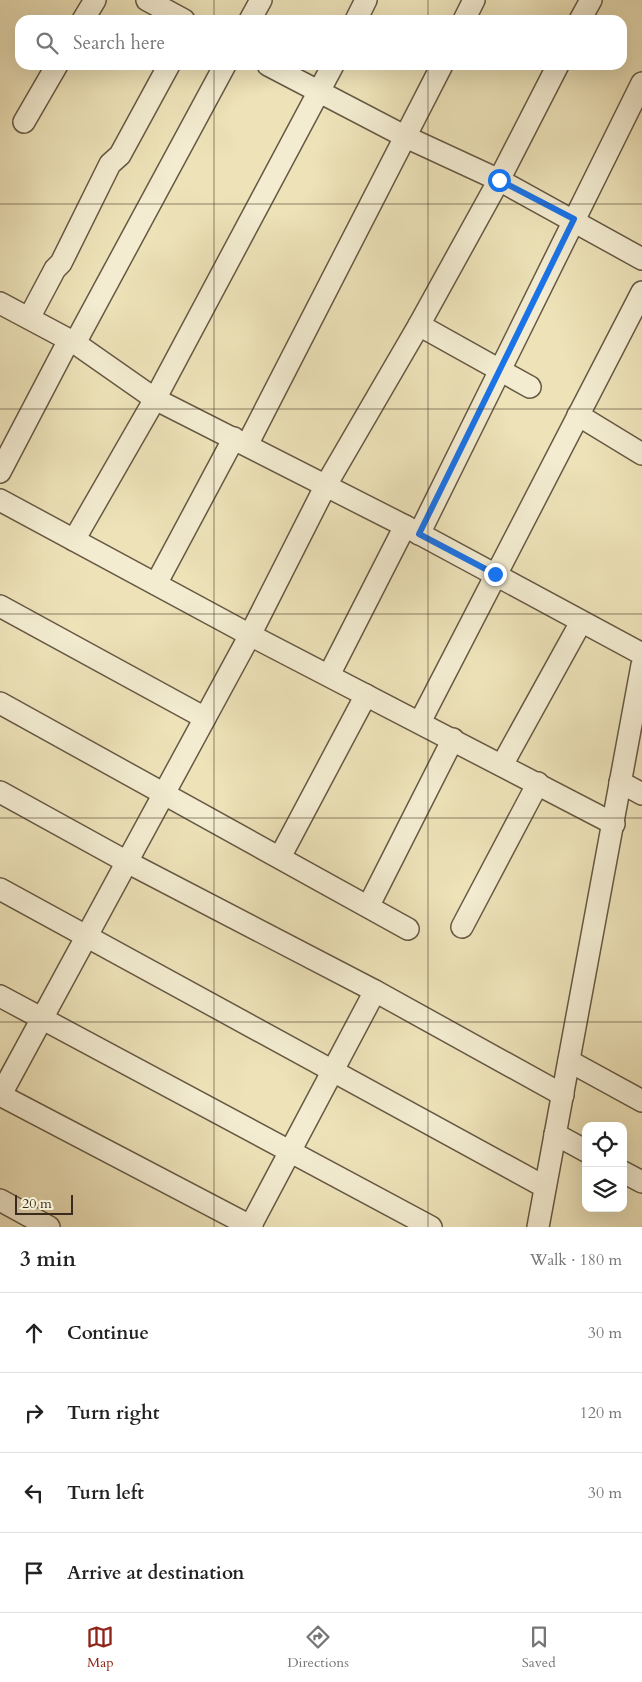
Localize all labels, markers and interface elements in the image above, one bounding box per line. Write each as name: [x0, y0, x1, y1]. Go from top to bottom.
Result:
search box: [15, 15, 627, 70]
icon: search: [33, 29, 61, 57]
text: Search here: [73, 30, 165, 56]
route start: [488, 169, 511, 192]
route end: [484, 563, 507, 586]
map controls: [582, 1122, 627, 1212]
button: locate: [582, 1122, 627, 1167]
button: layers: [582, 1167, 627, 1212]
scale bar: [15, 1192, 72, 1215]
text: 20 m: [22, 1194, 52, 1213]
text: 3 min: [20, 1245, 76, 1274]
text: Walk · 180 m: [530, 1249, 622, 1271]
icon: ahead: [20, 1319, 48, 1347]
text: Continue: [67, 1320, 149, 1346]
text: 30 m: [588, 1322, 622, 1344]
icon: right: [20, 1399, 48, 1427]
text: Turn right: [67, 1400, 159, 1426]
text: 120 m: [580, 1402, 622, 1424]
icon: left: [20, 1479, 48, 1507]
text: Turn left: [67, 1480, 144, 1506]
text: 30 m: [588, 1482, 622, 1504]
icon: arrive: [20, 1559, 48, 1587]
text: Arrive at destination: [67, 1560, 244, 1586]
tab: Map: [86, 1623, 114, 1672]
tab: Directions: [287, 1623, 349, 1672]
tab: Saved: [522, 1623, 556, 1672]

